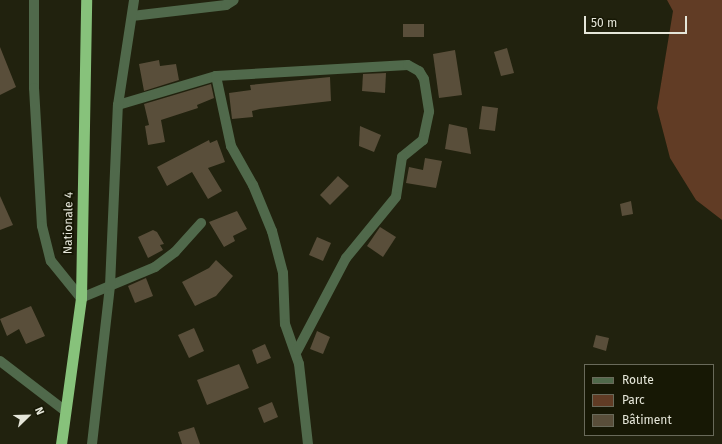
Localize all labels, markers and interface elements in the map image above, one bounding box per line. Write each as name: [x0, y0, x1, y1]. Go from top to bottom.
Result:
scale bar: [586, 8, 689, 34]
text: 50 m: [591, 16, 617, 30]
street label: Nationale 4: [61, 192, 77, 254]
legend: [584, 364, 714, 436]
text: Route: [622, 373, 654, 387]
text: Parc: [622, 393, 645, 407]
north arrow: [8, 396, 48, 436]
text: N: [32, 405, 47, 417]
text: Bâtiment: [622, 413, 672, 427]

